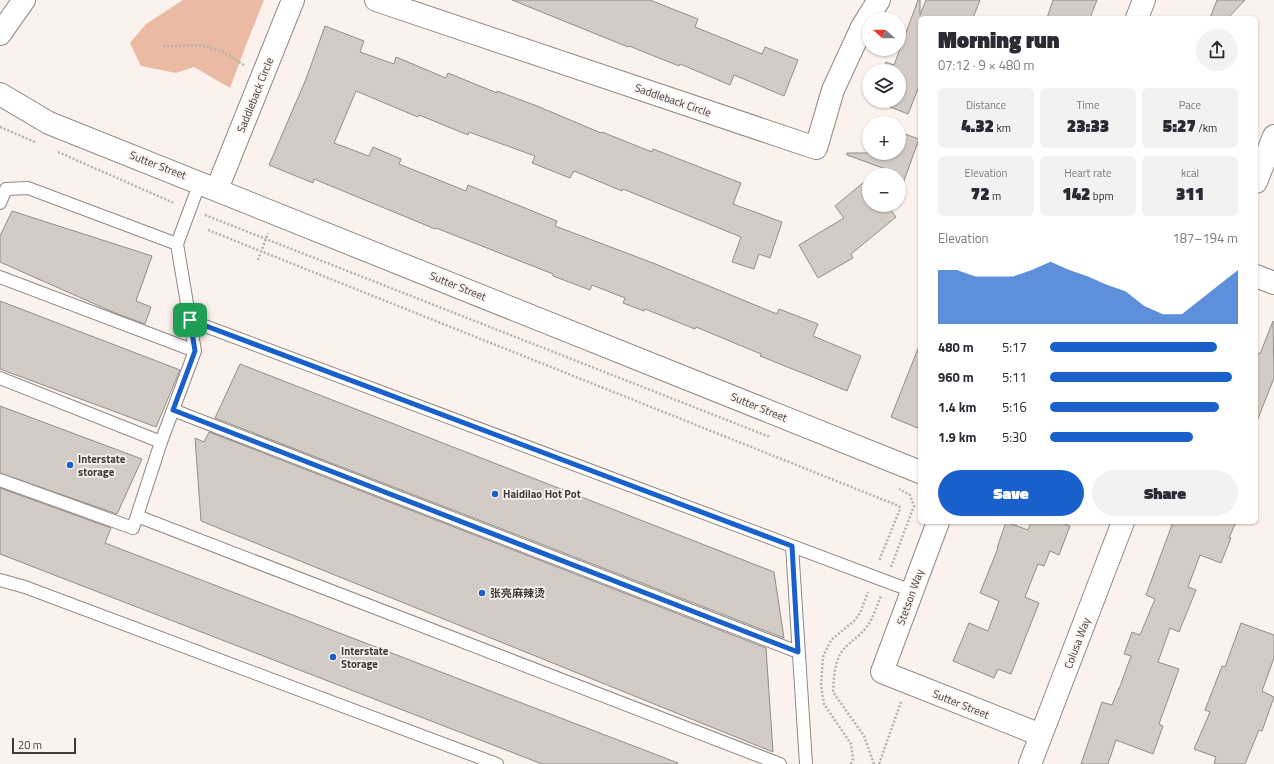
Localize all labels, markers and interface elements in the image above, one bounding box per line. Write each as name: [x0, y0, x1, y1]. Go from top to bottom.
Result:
north arrow: [862, 12, 906, 56]
map controls: [862, 12, 906, 212]
text: Morning run: [938, 23, 1060, 57]
button: share: [1196, 29, 1238, 71]
street label: Saddleback Circle: [233, 55, 278, 135]
text: 07:12 · 9 × 480 m: [938, 55, 1034, 75]
button: layers: [862, 64, 906, 108]
street label: Saddleback Circle: [633, 79, 714, 121]
text: Distance: [966, 97, 1006, 113]
text: Time: [1077, 97, 1099, 113]
text: Pace: [1179, 97, 1201, 113]
text: 4.32: [961, 113, 994, 139]
text: 23:33: [1067, 113, 1109, 139]
text: 5:27: [1163, 113, 1196, 139]
button: +: [862, 116, 906, 160]
text: km: [994, 120, 1011, 136]
text: /km: [1196, 120, 1217, 136]
street label: Sutter Street: [127, 147, 189, 183]
text: Elevation: [965, 165, 1007, 181]
text: Heart rate: [1064, 165, 1112, 181]
text: kcal: [1181, 165, 1199, 181]
button: −: [862, 168, 906, 212]
text: 72: [971, 181, 990, 207]
text: 142: [1062, 181, 1090, 207]
text: 311: [1176, 181, 1204, 207]
text: m: [990, 188, 1001, 204]
text: bpm: [1090, 188, 1114, 204]
text: Elevation: [938, 228, 989, 248]
text: 187–194 m: [1172, 228, 1238, 248]
street label: Sutter Street: [427, 267, 489, 305]
pin: [173, 303, 207, 337]
icon: arrive: [179, 309, 201, 331]
text: 480 m: [938, 337, 974, 357]
text: 5:17: [1002, 337, 1027, 357]
text: 960 m: [938, 367, 974, 387]
text: 5:11: [1002, 367, 1027, 387]
street label: Sutter Street: [728, 388, 790, 426]
text: 1.4 km: [938, 397, 976, 417]
text: 5:16: [1002, 397, 1027, 417]
text: 1.9 km: [938, 427, 976, 447]
text: 5:30: [1002, 427, 1027, 447]
place label: Interstate storage: [78, 451, 126, 480]
marker: Interstate storage: [65, 460, 75, 470]
button: Save: [938, 470, 1084, 516]
button: Share: [1092, 470, 1238, 516]
place label: Haidilao Hot Pot: [503, 486, 581, 502]
marker: Haidilao Hot Pot: [490, 489, 500, 499]
street label: Stetson Way: [892, 566, 928, 627]
place label: 张亮麻辣烫: [490, 585, 545, 601]
marker: 张亮麻辣烫: [477, 588, 487, 598]
street label: Colusa Way: [1060, 615, 1094, 671]
place label: Interstate Storage: [341, 643, 389, 672]
marker: Interstate Storage: [328, 652, 338, 662]
street label: Sutter Street: [930, 685, 992, 723]
scale bar: [12, 736, 76, 755]
text: 20 m: [18, 737, 42, 753]

